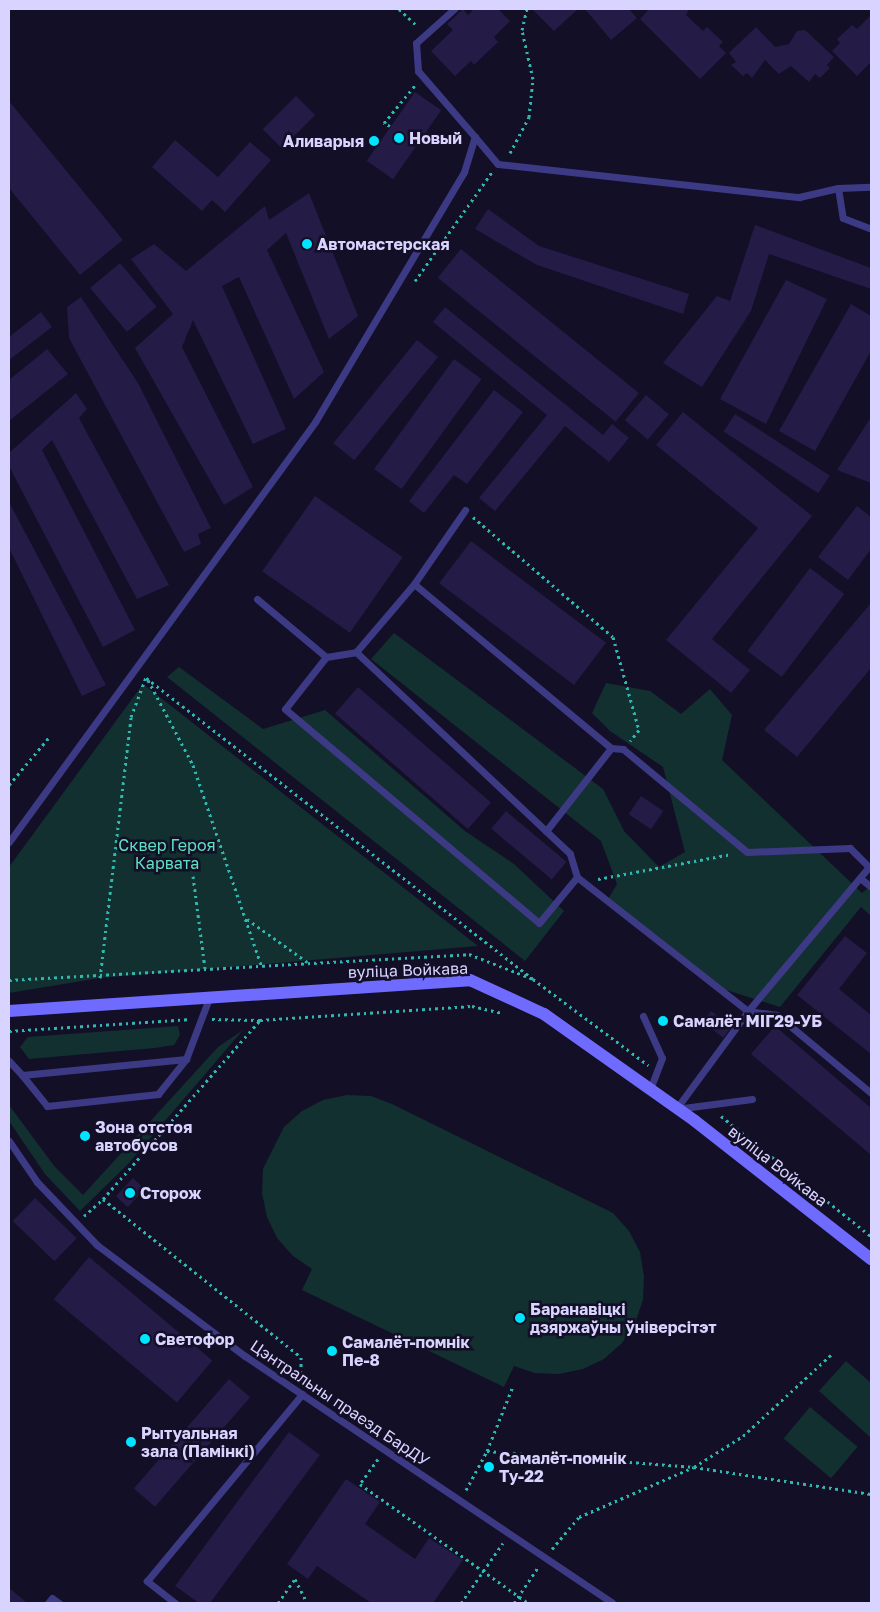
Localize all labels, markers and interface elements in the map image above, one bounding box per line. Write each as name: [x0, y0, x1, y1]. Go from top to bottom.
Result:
place label: Новый: [409, 128, 462, 148]
place label: Аливарыя: [283, 131, 364, 151]
marker: Новый: [393, 132, 405, 144]
marker: Аливарыя: [368, 135, 380, 147]
place label: Автомастерская: [317, 234, 450, 254]
marker: Автомастерская: [301, 238, 313, 250]
park label: Сквер Героя Карвата: [118, 835, 216, 873]
street label: вуліца Войкава: [348, 958, 468, 982]
place label: Самалёт МІГ29-УБ: [673, 1011, 822, 1031]
marker: Самалёт МІГ29-УБ: [657, 1015, 669, 1027]
place label: Зона отстоя автобусов: [95, 1117, 192, 1155]
street label: вуліца Войкава: [725, 1121, 831, 1211]
marker: Зона отстоя автобусов: [79, 1130, 91, 1142]
place label: Сторож: [140, 1183, 201, 1203]
marker: Сторож: [124, 1187, 136, 1199]
place label: Баранавіцкі дзяржаўны ўніверсітэт: [530, 1299, 717, 1337]
marker: Баранавіцкі дзяржаўны ўніверсітэт: [514, 1312, 526, 1324]
place label: Светофор: [155, 1329, 234, 1349]
place label: Самалёт-помнік Пе-8: [342, 1332, 470, 1370]
marker: Светофор: [139, 1333, 151, 1345]
street label: Цэнтральны праезд БарДУ: [247, 1336, 433, 1470]
marker: Самалёт-помнік Пе-8: [326, 1345, 338, 1357]
place label: Рытуальная зала (Памінкі): [141, 1423, 255, 1461]
marker: Рытуальная зала (Памінкі): [125, 1436, 137, 1448]
place label: Самалёт-помнік Ту-22: [499, 1448, 627, 1486]
marker: Самалёт-помнік Ту-22: [483, 1461, 495, 1473]

